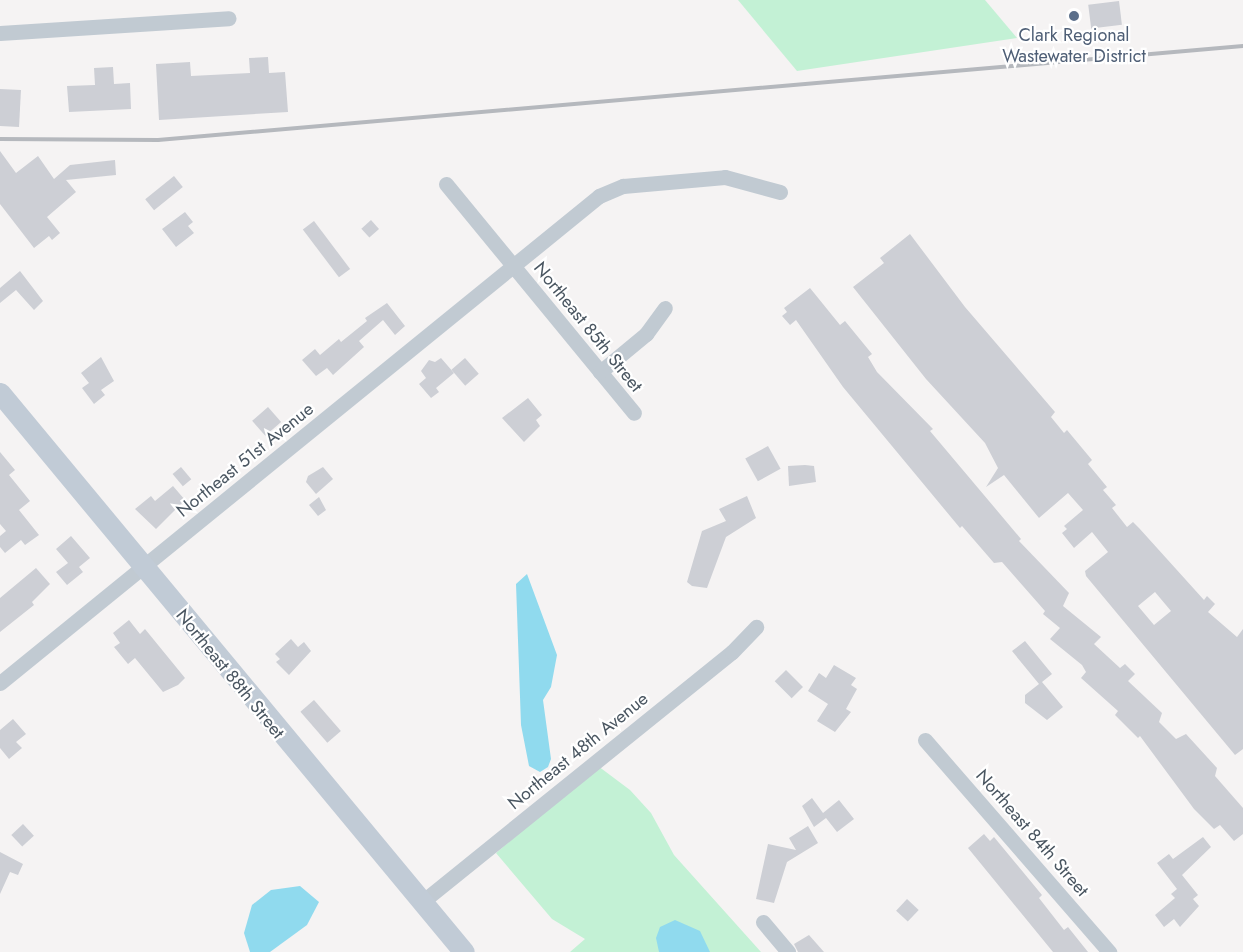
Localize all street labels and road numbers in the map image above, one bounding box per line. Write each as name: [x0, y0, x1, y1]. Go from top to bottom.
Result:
street label: Northeast 85th Street: [529, 258, 647, 396]
street label: Northeast 51st Avenue: [172, 398, 318, 522]
street label: Northeast 88th Street: [171, 605, 289, 743]
street label: Northeast 48th Avenue: [504, 688, 652, 814]
street label: Northeast 84th Street: [971, 765, 1093, 901]

